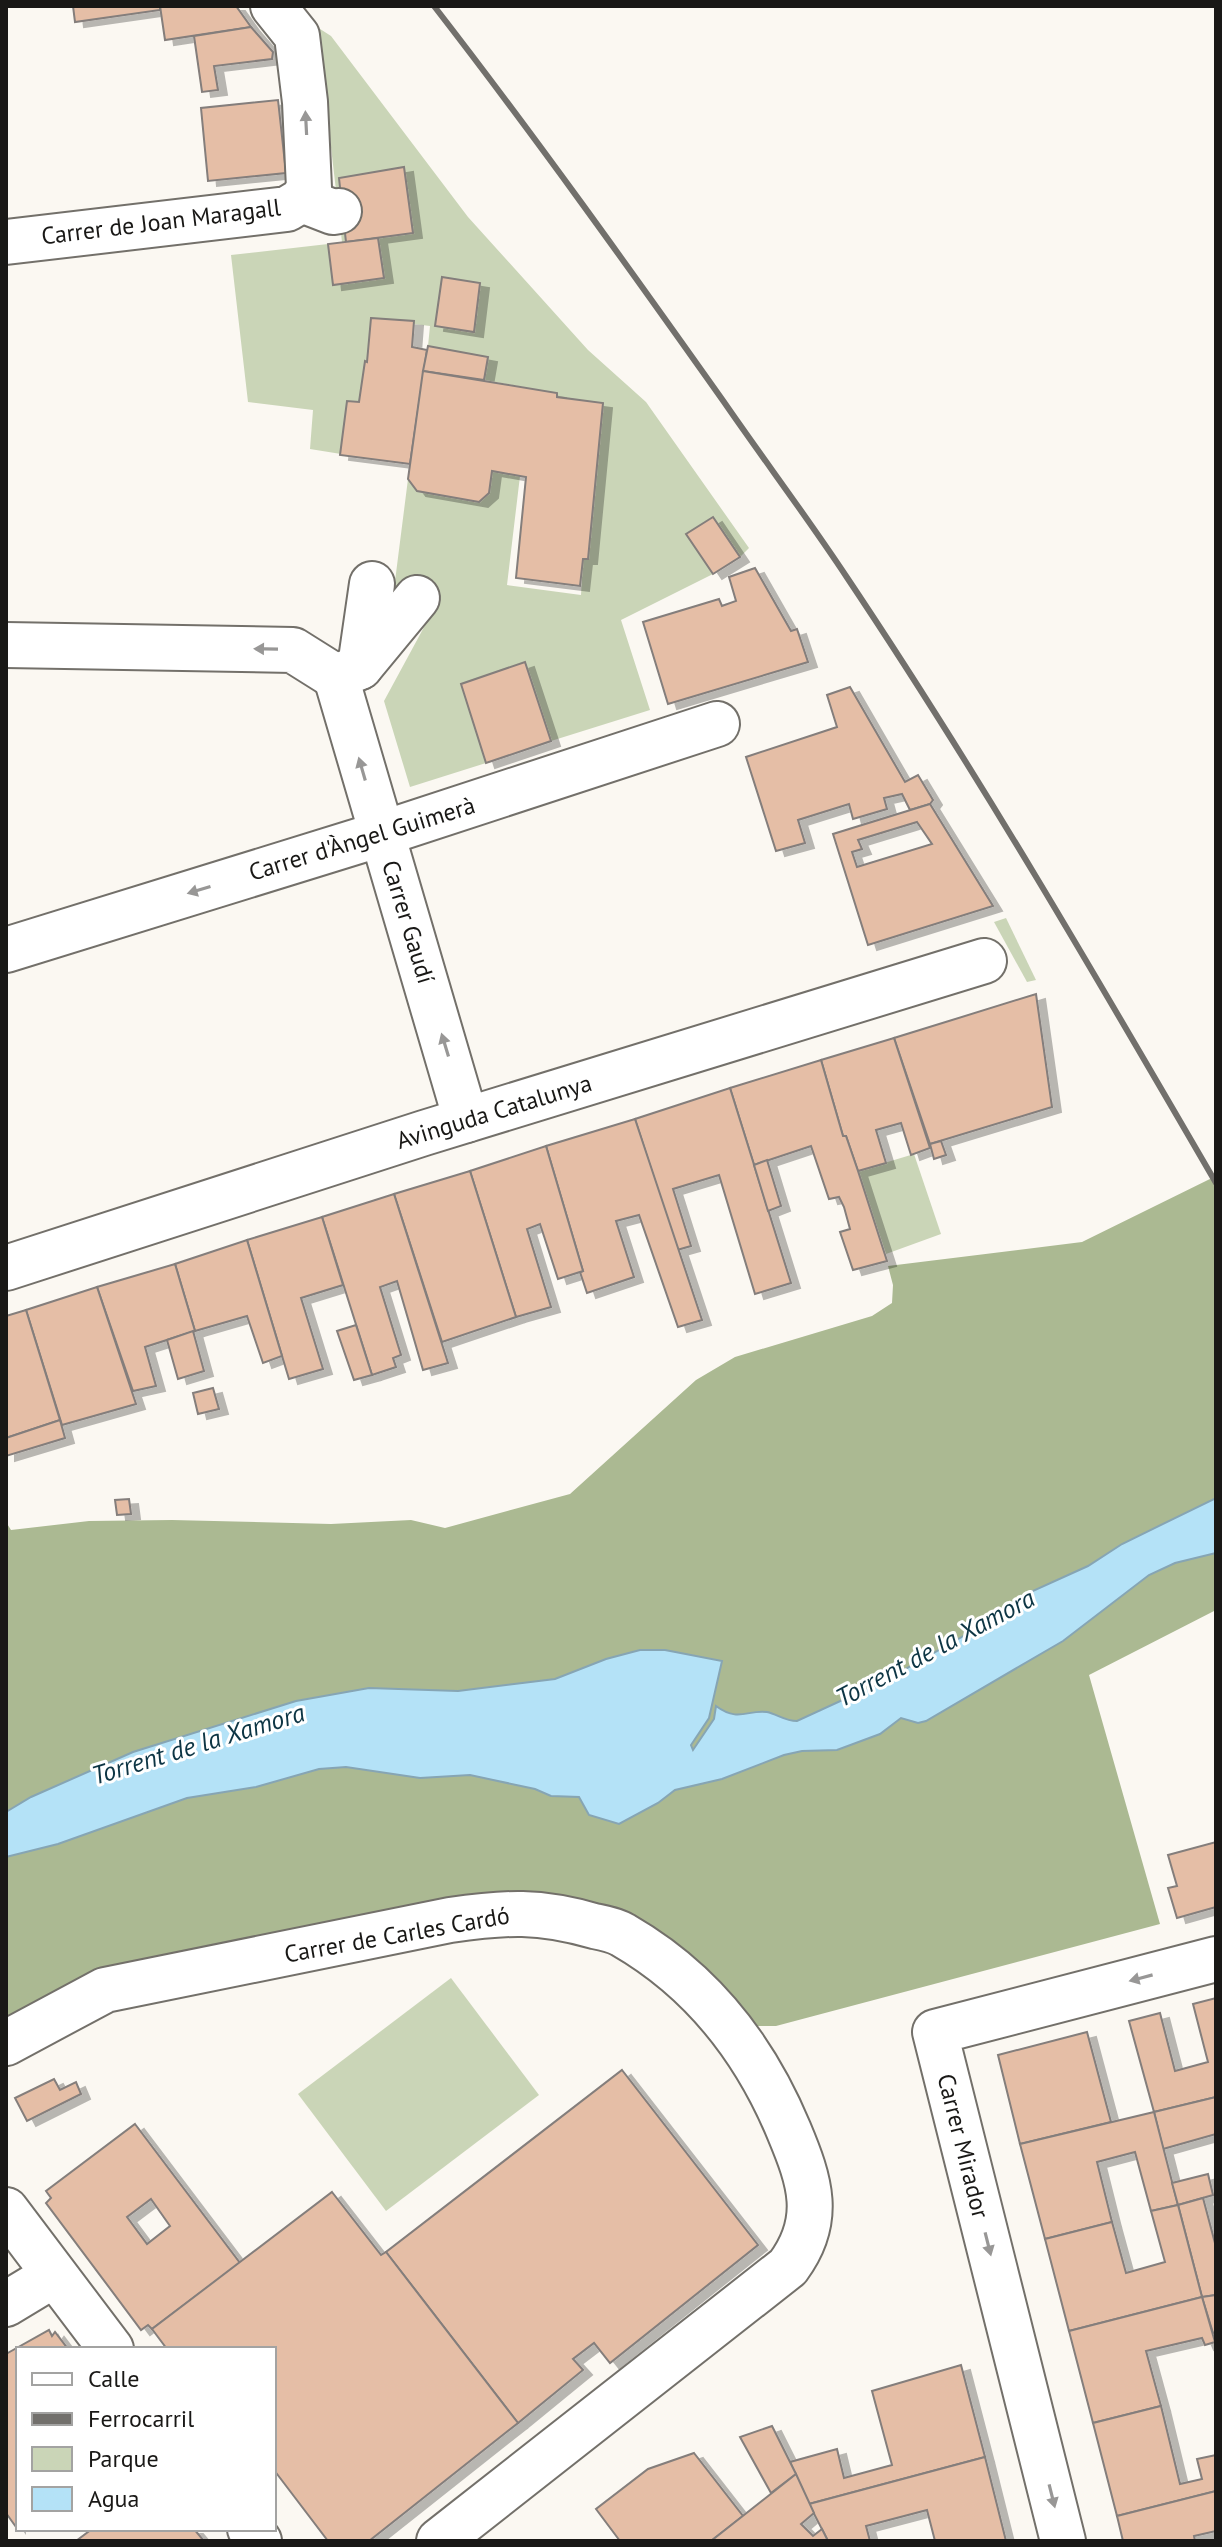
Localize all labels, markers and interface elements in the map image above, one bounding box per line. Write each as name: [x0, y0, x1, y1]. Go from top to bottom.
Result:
one-way arrow: [299, 110, 312, 135]
street label: Carrer de Joan Maragall: [40, 191, 282, 252]
one-way arrow: [253, 643, 278, 656]
one-way arrow: [355, 756, 368, 780]
street label: Carrer d'Àngel Guimerà: [245, 789, 479, 888]
street label: Carrer Gaudí: [375, 857, 442, 987]
one-way arrow: [187, 884, 211, 897]
one-way arrow: [438, 1032, 451, 1056]
street label: Avinguda Catalunya: [392, 1067, 595, 1156]
water label: Torrent de la Xamora: [830, 1581, 1040, 1714]
water label: Torrent de la Xamora: [87, 1695, 309, 1792]
street label: Carrer de Carles Cardó: [282, 1899, 512, 1970]
one-way arrow: [1128, 1973, 1153, 1985]
street label: Carrer Mirador: [931, 2070, 996, 2221]
one-way arrow: [982, 2232, 994, 2257]
legend: [16, 2347, 276, 2531]
text: Calle: [88, 2363, 139, 2394]
text: Ferrocarril: [88, 2403, 194, 2434]
text: Parque: [88, 2443, 159, 2474]
text: Agua: [88, 2483, 139, 2514]
one-way arrow: [1046, 2483, 1058, 2508]

